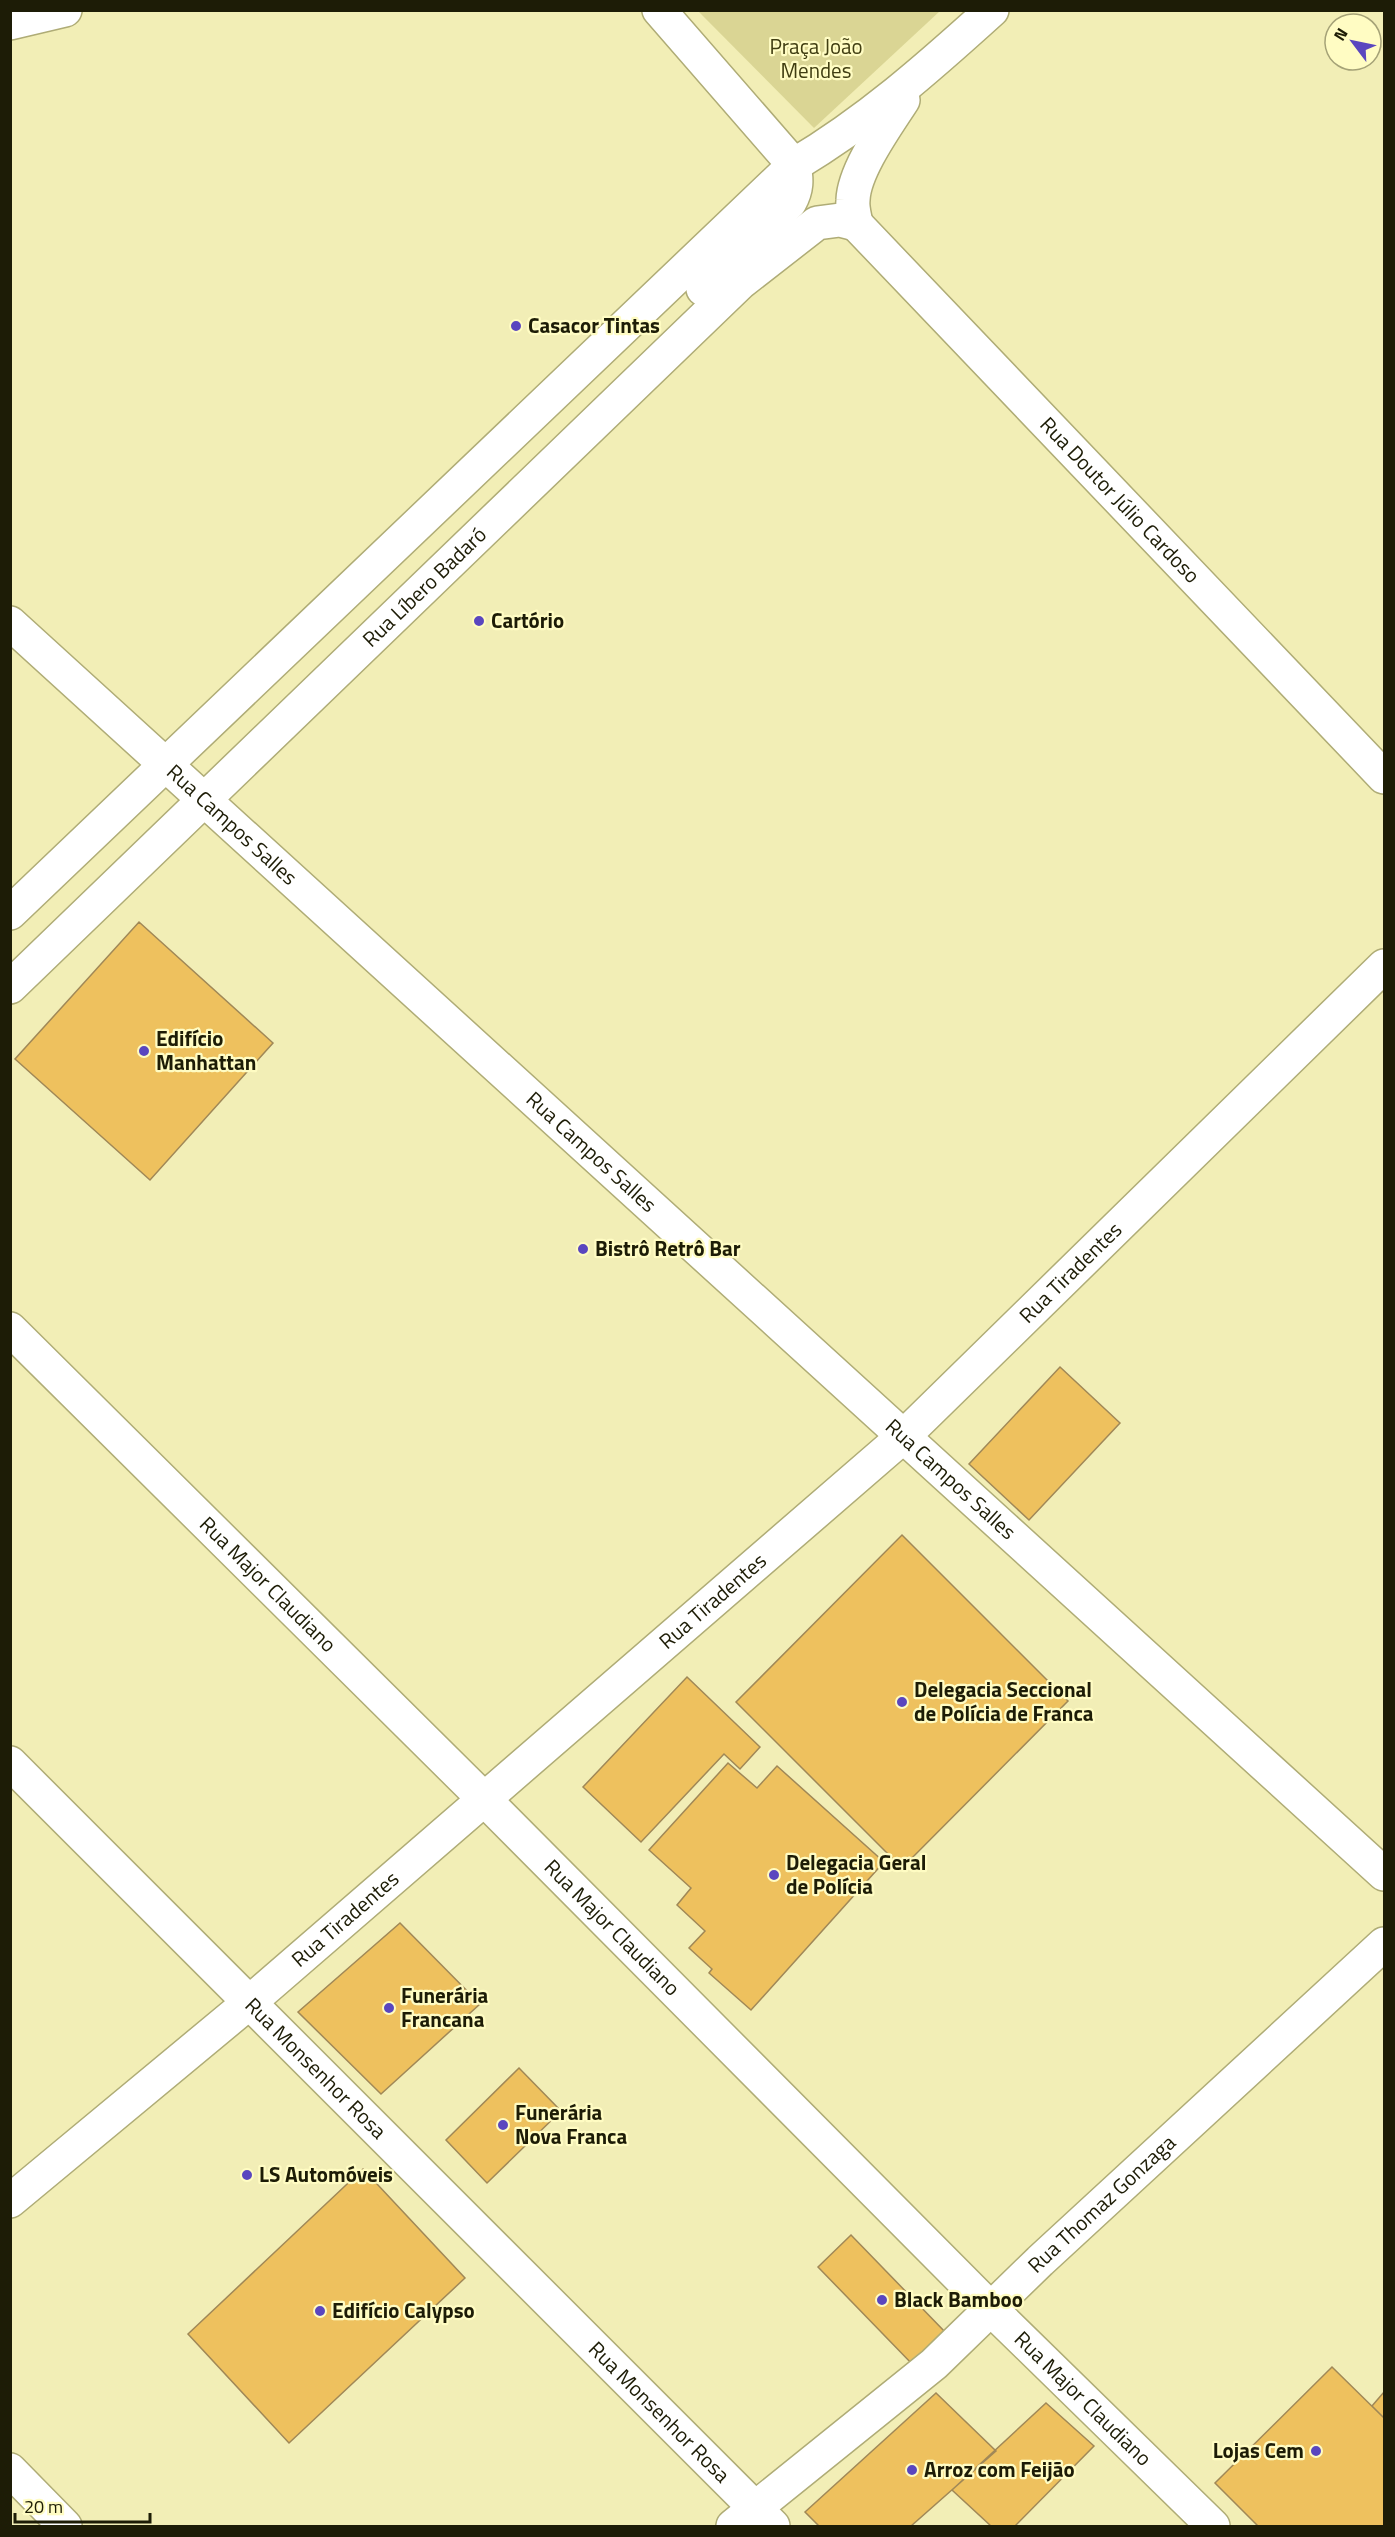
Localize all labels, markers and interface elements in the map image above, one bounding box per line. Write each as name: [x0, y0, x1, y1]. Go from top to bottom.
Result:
north arrow: [1323, 12, 1383, 72]
text: N: [1327, 23, 1353, 45]
park label: Praça João Mendes: [769, 30, 863, 86]
place label: Casacor Tintas: [528, 309, 660, 341]
marker: Casacor Tintas: [509, 319, 523, 333]
street label: Rua Doutor Júlio Cardoso: [1033, 409, 1208, 590]
street label: Rua Líbero Badaró: [355, 519, 493, 654]
place label: Cartório: [491, 604, 564, 636]
marker: Cartório: [472, 614, 486, 628]
street label: Rua Campos Salles: [160, 756, 305, 892]
place label: Edifício Manhattan: [156, 1022, 256, 1078]
marker: Edifício Manhattan: [137, 1044, 151, 1058]
street label: Rua Campos Salles: [519, 1083, 664, 1220]
street label: Rua Tiradentes: [1011, 1214, 1129, 1330]
place label: Bistrô Retrô Bar: [595, 1232, 741, 1264]
marker: Bistrô Retrô Bar: [576, 1242, 590, 1256]
street label: Rua Campos Salles: [879, 1410, 1024, 1547]
street label: Rua Major Claudiano: [193, 1509, 344, 1659]
street label: Rua Tiradentes: [651, 1545, 773, 1656]
place label: Delegacia Seccional de Polícia de Franca: [914, 1673, 1094, 1729]
marker: Delegacia Seccional de Polícia de Franca: [895, 1695, 909, 1709]
place label: Delegacia Geral de Polícia: [786, 1846, 926, 1902]
street label: Rua Major Claudiano: [537, 1851, 688, 2003]
street label: Rua Tiradentes: [284, 1863, 406, 1974]
marker: Delegacia Geral de Polícia: [767, 1868, 781, 1882]
place label: Funerária Francana: [401, 1979, 489, 2035]
street label: Rua Monsenhor Rosa: [238, 1990, 395, 2146]
marker: Funerária Francana: [382, 2001, 396, 2015]
place label: Funerária Nova Franca: [515, 2096, 627, 2152]
marker: Funerária Nova Franca: [496, 2118, 510, 2132]
street label: Rua Thomaz Gonzaga: [1020, 2126, 1183, 2280]
place label: LS Automóveis: [259, 2158, 393, 2190]
marker: LS Automóveis: [240, 2168, 254, 2182]
place label: Black Bamboo: [894, 2283, 1023, 2315]
marker: Black Bamboo: [875, 2293, 889, 2307]
place label: Edifício Calypso: [332, 2294, 475, 2326]
marker: Edifício Calypso: [313, 2304, 327, 2318]
street label: Rua Major Claudiano: [1007, 2323, 1160, 2473]
street label: Rua Monsenhor Rosa: [582, 2333, 738, 2490]
place label: Lojas Cem: [1213, 2434, 1304, 2466]
marker: Lojas Cem: [1309, 2444, 1323, 2458]
place label: Arroz com Feijão: [924, 2453, 1075, 2485]
marker: Arroz com Feijão: [905, 2463, 919, 2477]
scale bar: [15, 2486, 150, 2524]
text: 20 m: [24, 2493, 63, 2520]

